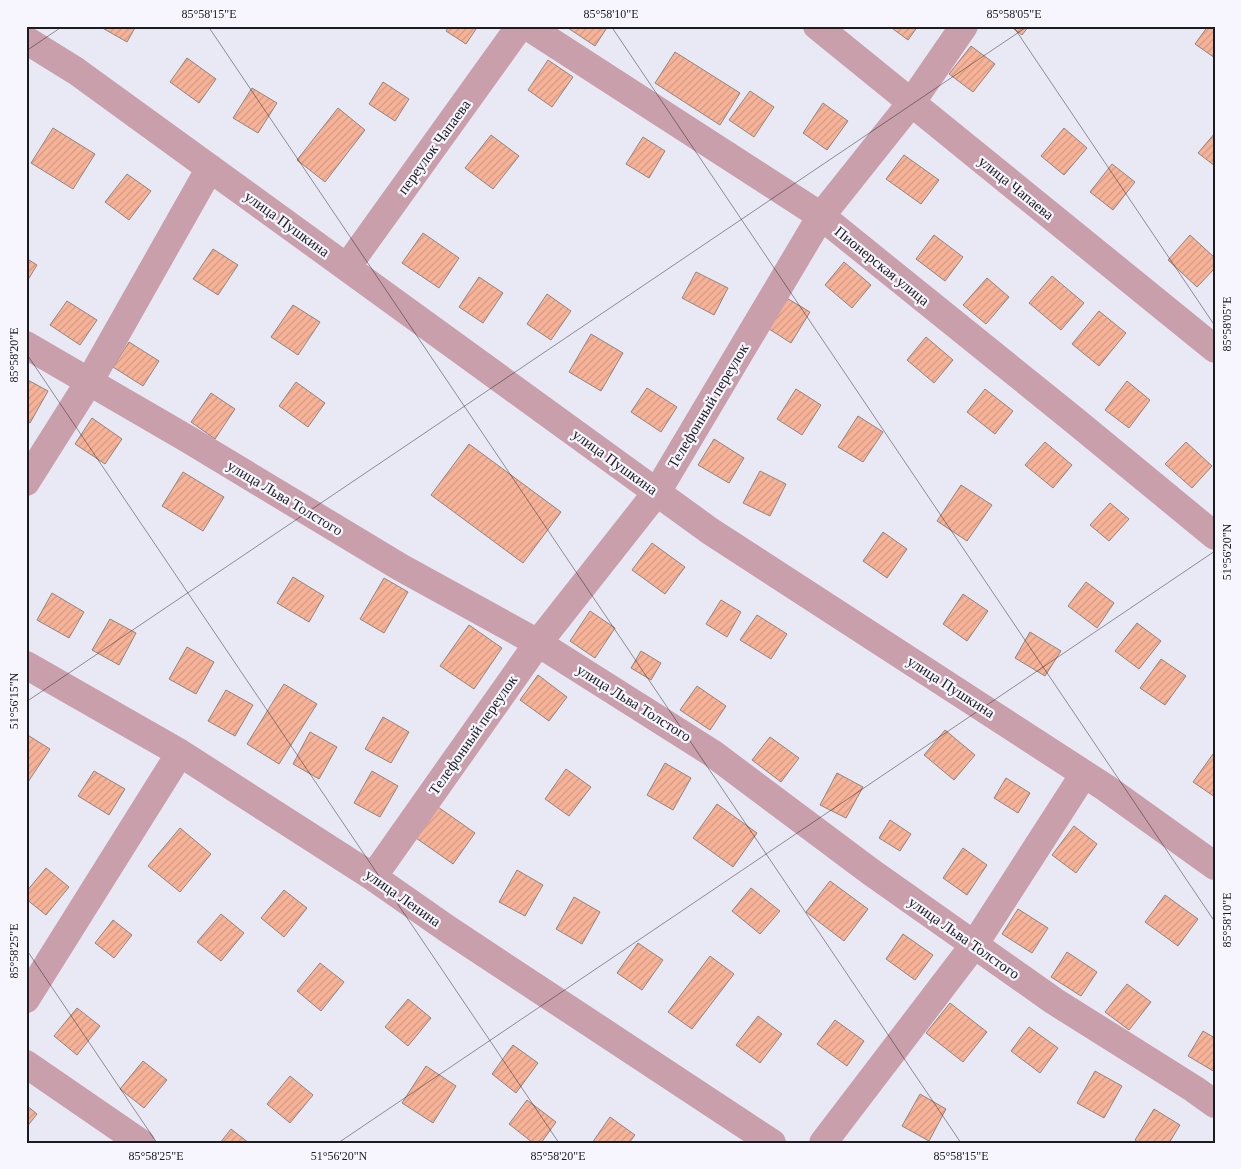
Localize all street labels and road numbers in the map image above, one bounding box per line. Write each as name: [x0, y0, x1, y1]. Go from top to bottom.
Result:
street label: переулок Чапаева: [394, 97, 474, 197]
street label: улица Чапаева: [975, 153, 1057, 223]
street label: улица Пушкина: [242, 188, 333, 260]
street label: Пионерская улица: [832, 223, 933, 309]
street label: Телефонный переулок: [664, 340, 752, 471]
street label: улица Пушкина: [570, 426, 661, 498]
street label: улица Льва Толстого: [224, 457, 346, 539]
street label: улица Пушкина: [904, 653, 998, 721]
street label: улица Льва Толстого: [574, 661, 694, 745]
street label: Телефонный переулок: [426, 672, 521, 798]
street label: улица Ленина: [362, 866, 444, 930]
street label: улица Льва Толстого: [905, 894, 1023, 982]

